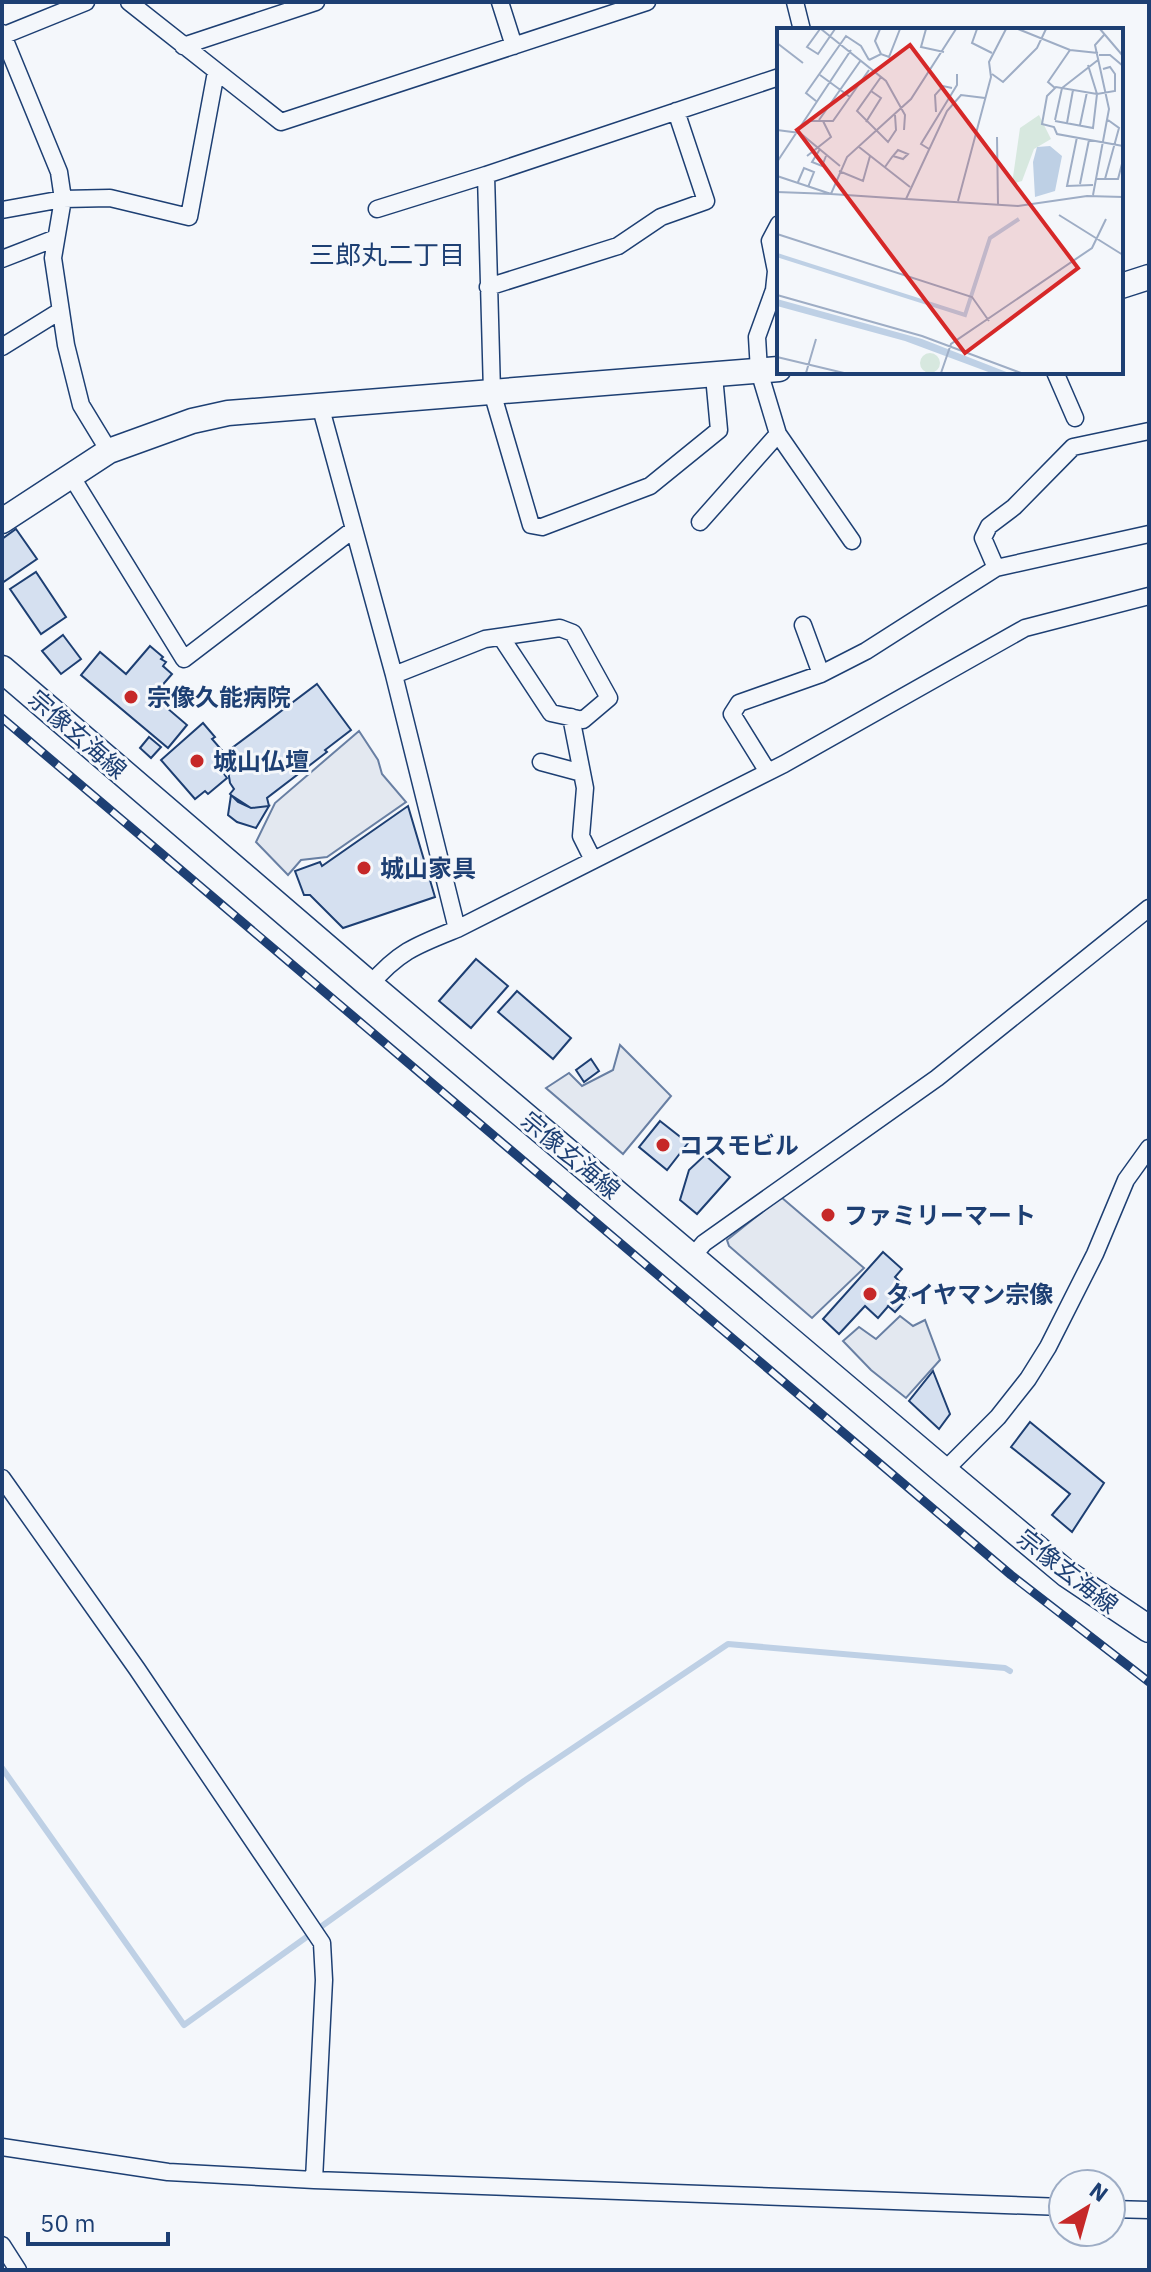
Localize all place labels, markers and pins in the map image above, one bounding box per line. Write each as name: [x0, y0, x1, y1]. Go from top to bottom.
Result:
place label: 宗像久能病院: [147, 681, 291, 713]
marker: 宗像久能病院: [122, 688, 140, 706]
place label: 城山仏壇: [213, 745, 309, 777]
marker: 城山仏壇: [188, 752, 206, 770]
place label: 城山家具: [380, 852, 476, 884]
marker: 城山家具: [355, 859, 373, 877]
place label: コスモビル: [679, 1129, 799, 1161]
marker: コスモビル: [654, 1136, 672, 1154]
place label: ファミリーマート: [844, 1199, 1036, 1231]
marker: ファミリーマート: [819, 1206, 837, 1224]
place label: タイヤマン宗像: [886, 1278, 1053, 1310]
marker: タイヤマン宗像: [861, 1285, 879, 1303]

